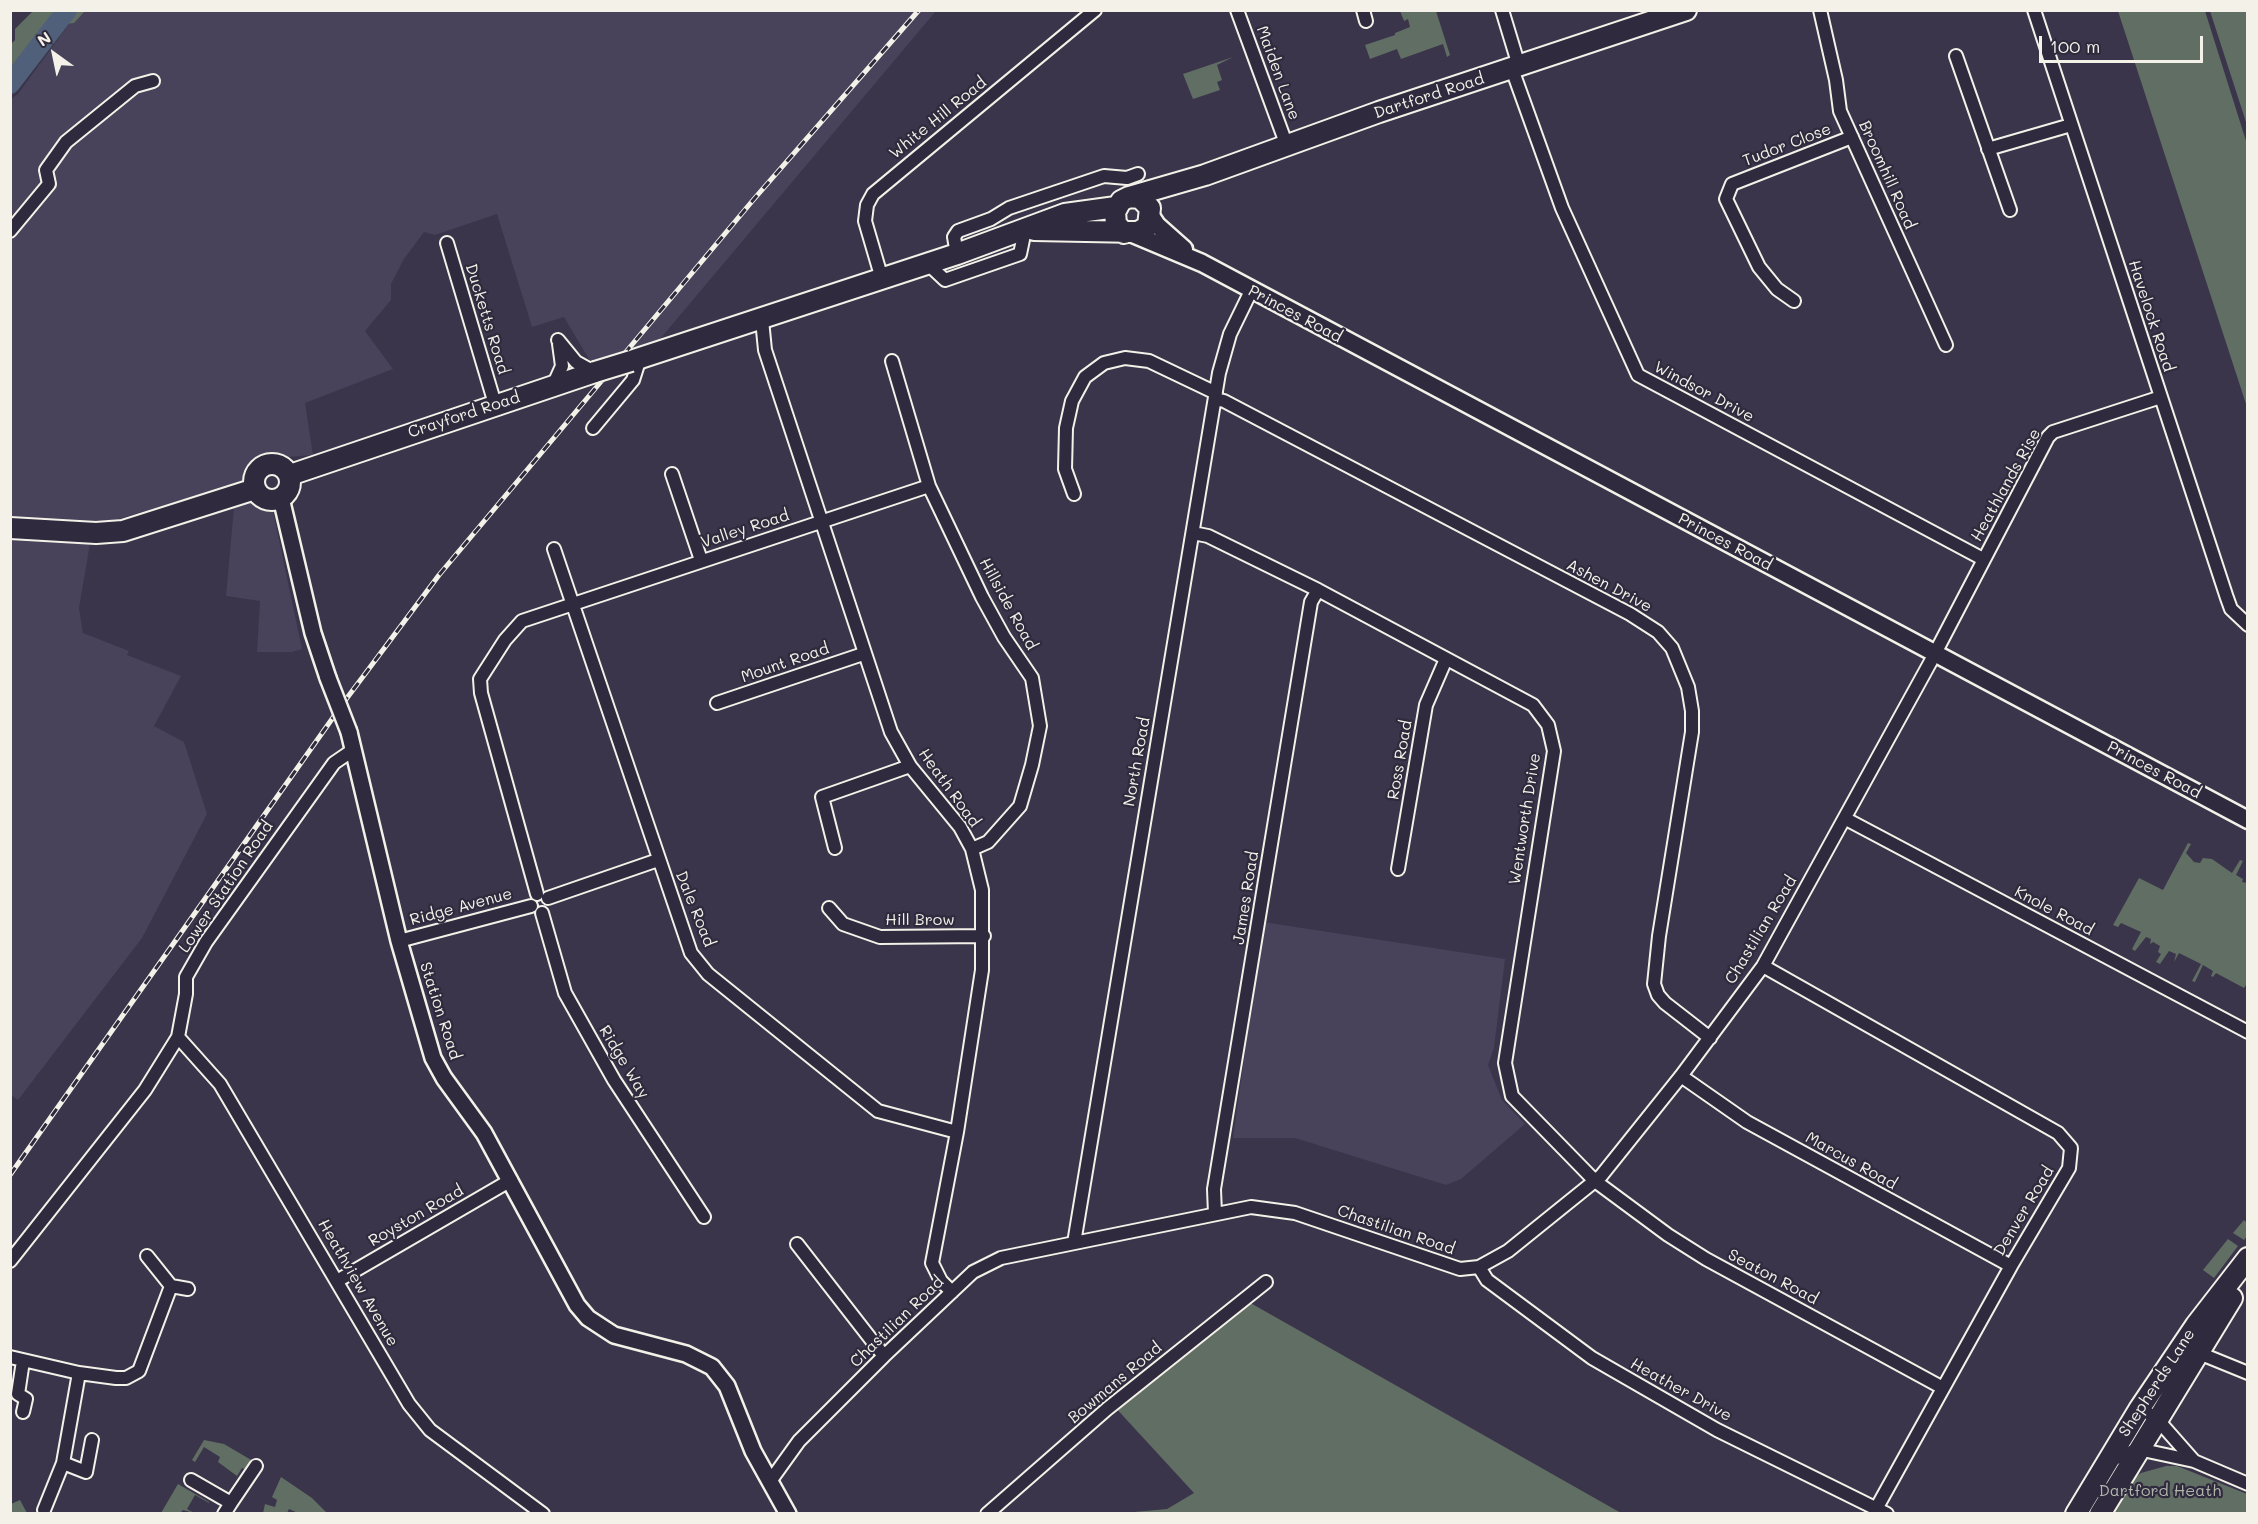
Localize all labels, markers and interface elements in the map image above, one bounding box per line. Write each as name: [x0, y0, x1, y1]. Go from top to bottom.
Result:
street label: Maiden Lane: [1252, 23, 1304, 123]
north arrow: [24, 24, 84, 84]
scale bar: [2042, 24, 2206, 62]
text: N: [33, 26, 55, 51]
text: 100 m: [2050, 34, 2100, 58]
street label: Dartford Road: [1371, 69, 1487, 123]
street label: White Hill Road: [886, 73, 990, 163]
street label: Broomhill Road: [1855, 118, 1919, 232]
street label: Tudor Close: [1740, 119, 1834, 171]
street label: Havelock Road: [2124, 258, 2178, 374]
street label: Ducketts Road: [461, 262, 513, 376]
street label: Princes Road: [1245, 281, 1345, 347]
street label: Windsor Drive: [1651, 358, 1757, 426]
street label: Crayford Road: [406, 388, 522, 442]
street label: Heathlands Rise: [1967, 425, 2045, 545]
street label: Valley Road: [699, 506, 791, 552]
street label: Princes Road: [1675, 509, 1775, 575]
street label: Hillside Road: [975, 555, 1041, 653]
street label: Ashen Drive: [1563, 555, 1655, 617]
street label: Mount Road: [738, 639, 832, 687]
street label: North Road: [1120, 716, 1154, 808]
street label: Ross Road: [1384, 719, 1416, 801]
street label: Princes Road: [2104, 737, 2204, 803]
street label: Heath Road: [914, 745, 984, 831]
street label: Wentworth Drive: [1505, 752, 1545, 886]
street label: Lower Station Road: [175, 818, 277, 956]
street label: James Road: [1229, 850, 1263, 946]
street label: Dale Road: [671, 868, 719, 950]
street label: Chastilian Road: [1721, 872, 1801, 988]
street label: Knole Road: [2011, 882, 2097, 940]
street label: Ridge Avenue: [408, 884, 514, 930]
street label: Hill Brow: [885, 910, 955, 930]
street label: Station Road: [415, 960, 465, 1062]
street label: Ridge Way: [595, 1022, 653, 1102]
street label: Marcus Road: [1802, 1128, 1900, 1194]
street label: Denver Road: [1990, 1163, 2058, 1259]
street label: Royston Road: [365, 1181, 467, 1251]
street label: Chastilian Road: [1335, 1201, 1457, 1259]
street label: Heathview Avenue: [314, 1216, 402, 1350]
street label: Seaton Road: [1725, 1245, 1821, 1309]
street label: Chastilian Road: [846, 1272, 948, 1372]
street label: Shepherds Lane: [2115, 1325, 2199, 1441]
street label: Bowmans Road: [1064, 1338, 1166, 1428]
street label: Heather Drive: [1627, 1354, 1735, 1426]
park label: Dartford Heath: [2099, 1481, 2221, 1501]

